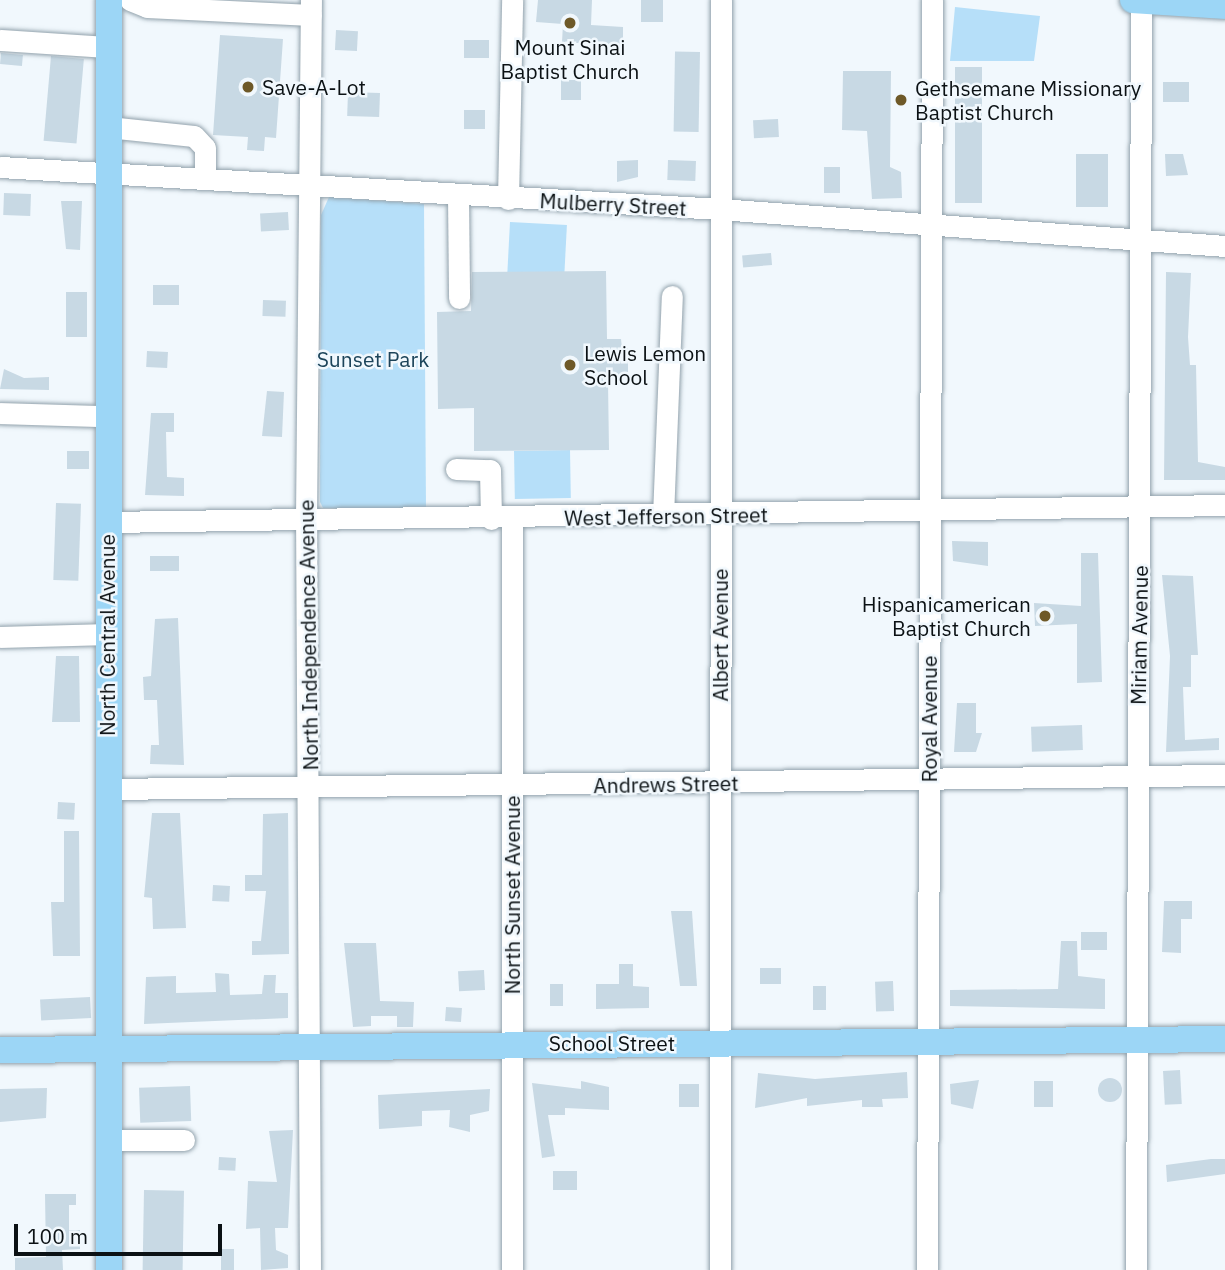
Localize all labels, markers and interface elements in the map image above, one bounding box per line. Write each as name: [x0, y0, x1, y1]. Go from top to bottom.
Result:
marker: Mount Sinai Baptist Church: [562, 15, 578, 31]
place label: Mount Sinai Baptist Church: [501, 34, 639, 84]
place label: Save-A-Lot: [262, 74, 366, 100]
place label: Gethsemane Missionary Baptist Church: [915, 75, 1141, 125]
marker: Save-A-Lot: [240, 79, 256, 95]
marker: Gethsemane Missionary Baptist Church: [893, 92, 909, 108]
street label: Mulberry Street: [539, 188, 687, 220]
place label: Lewis Lemon School: [584, 340, 706, 390]
park label: Sunset Park: [317, 346, 429, 372]
marker: Lewis Lemon School: [562, 357, 578, 373]
street label: North Independence Avenue: [293, 499, 323, 771]
street label: West Jefferson Street: [564, 502, 768, 530]
street label: North Central Avenue: [94, 534, 120, 736]
street label: Miriam Avenue: [1125, 565, 1153, 705]
street label: Albert Avenue: [707, 568, 733, 702]
place label: Hispanicamerican Baptist Church: [862, 591, 1031, 641]
marker: Hispanicamerican Baptist Church: [1037, 608, 1053, 624]
street label: Royal Avenue: [916, 656, 942, 782]
street label: Andrews Street: [593, 770, 739, 798]
street label: North Sunset Avenue: [499, 796, 525, 994]
street label: School Street: [549, 1030, 675, 1056]
scale bar: [18, 1210, 226, 1254]
text: 100 m: [27, 1222, 88, 1250]

